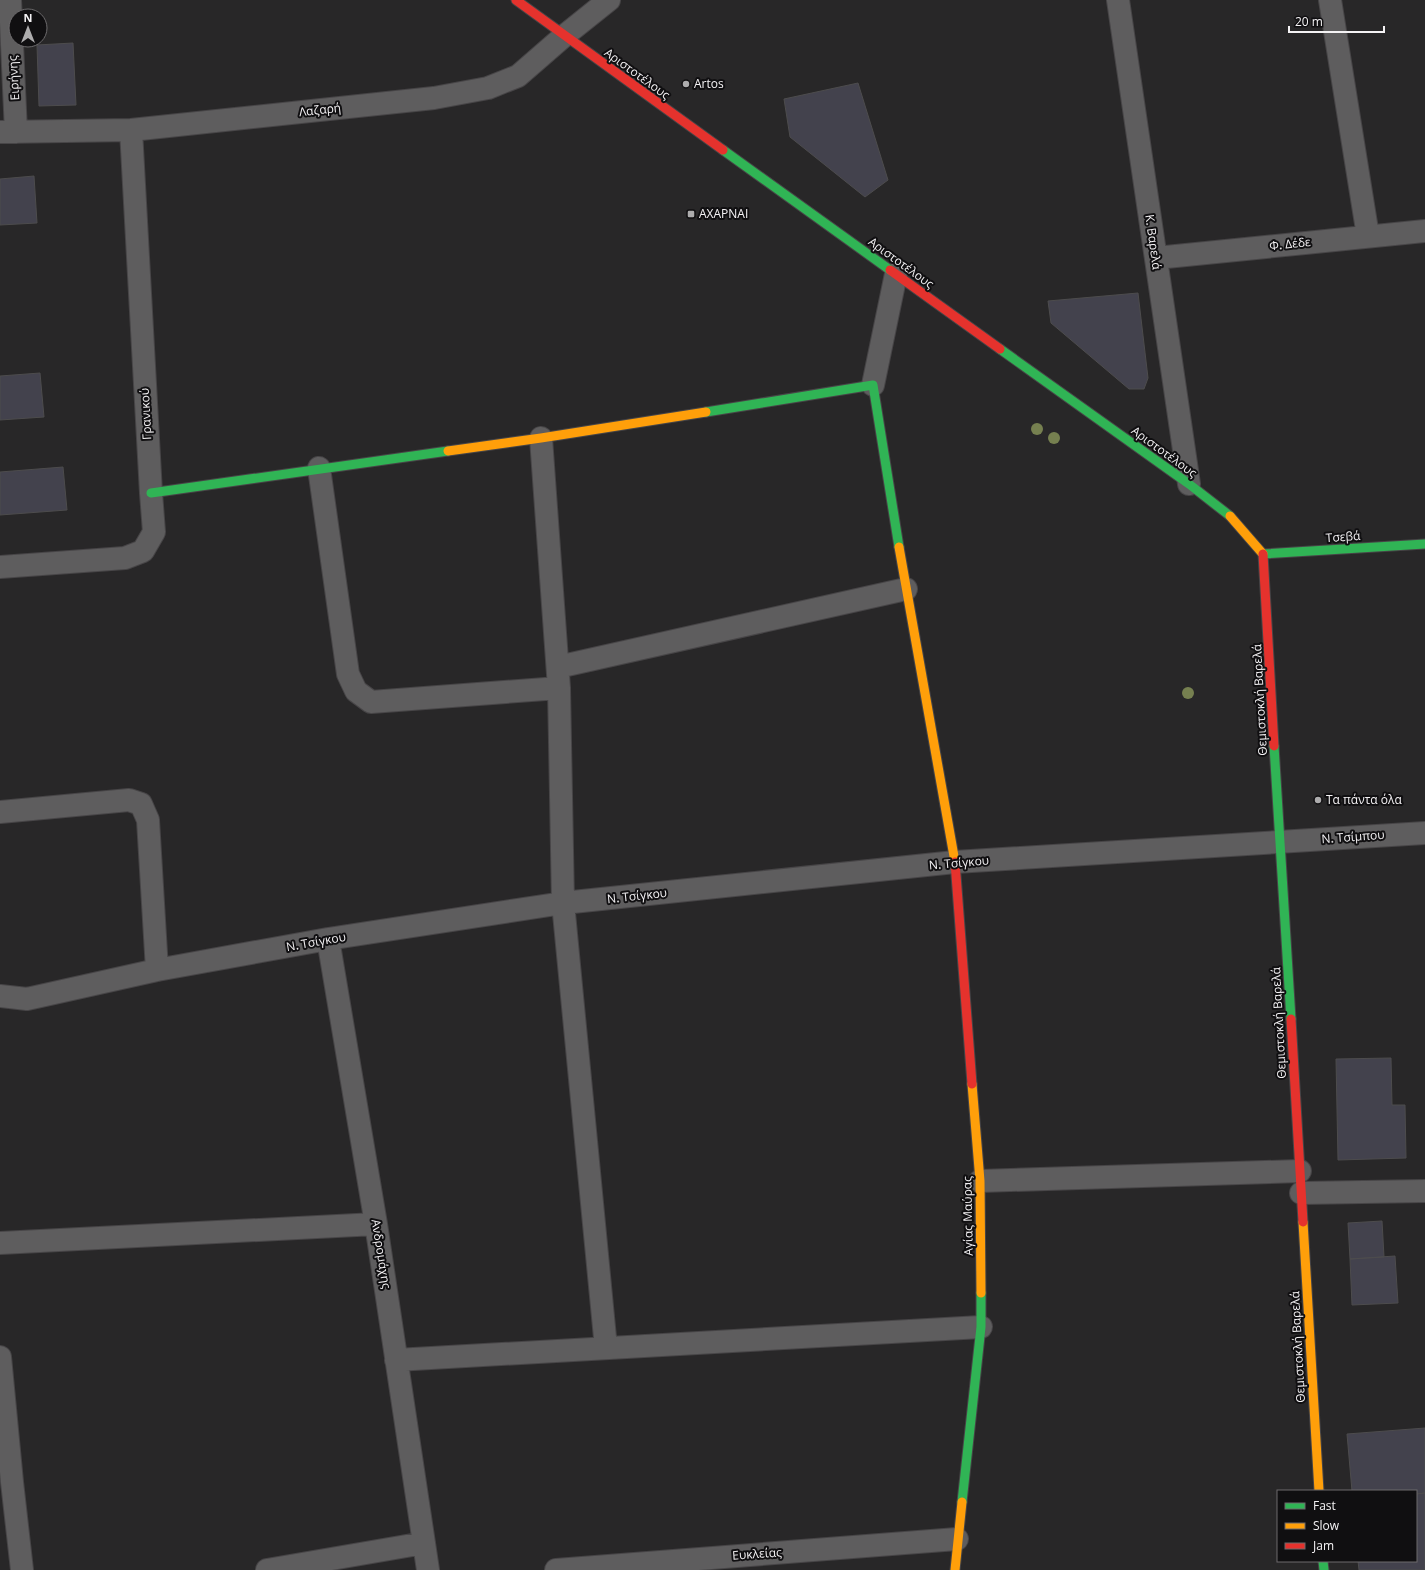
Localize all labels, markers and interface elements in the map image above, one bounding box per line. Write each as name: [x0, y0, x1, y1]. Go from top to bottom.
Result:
north arrow: [8, 8, 48, 48]
scale bar: [1289, 8, 1384, 34]
text: N: [24, 10, 32, 25]
text: 20 m: [1295, 13, 1323, 30]
street label: Αριστοτέλους: [601, 44, 674, 103]
street label: Ειρήνης: [4, 55, 23, 101]
place label: Artos: [694, 75, 724, 92]
marker: Artos: [681, 79, 691, 89]
street label: Λαζαρή: [298, 99, 342, 120]
place label: ΑΧΑΡΝΑΙ: [699, 205, 748, 222]
marker: ΑΧΑΡΝΑΙ: [686, 209, 696, 219]
street label: Κ. Βαρελά: [1141, 213, 1166, 271]
street label: Αριστοτέλους: [865, 233, 938, 292]
street label: Φ. Δέδε: [1268, 233, 1312, 254]
street label: Γρανικού: [136, 388, 155, 441]
street label: Αριστοτέλους: [1128, 422, 1201, 481]
street label: Τσεβά: [1325, 527, 1361, 546]
street label: Θεμιστοκλή Βαρελά: [1248, 643, 1271, 756]
place label: Τα πάντα όλα: [1326, 791, 1402, 808]
marker: Τα πάντα όλα: [1313, 795, 1323, 805]
street label: N. Τσίμπου: [1321, 826, 1385, 847]
street label: Ν. Τσίγκου: [928, 851, 990, 874]
street label: Ν. Τσίγκου: [606, 884, 668, 907]
street label: Ν. Τσίγκου: [285, 928, 347, 955]
street label: Θεμιστοκλή Βαρελά: [1267, 966, 1290, 1079]
street label: Αγίας Μαύρας: [958, 1176, 977, 1256]
street label: Ανδρομάχης: [368, 1218, 395, 1290]
street label: Θεμιστοκλή Βαρελά: [1286, 1290, 1309, 1403]
legend: [1277, 1490, 1417, 1562]
text: Fast: [1313, 1497, 1336, 1514]
text: Slow: [1313, 1517, 1340, 1534]
text: Jam: [1312, 1537, 1334, 1554]
street label: Ευκλείας: [732, 1543, 783, 1564]

